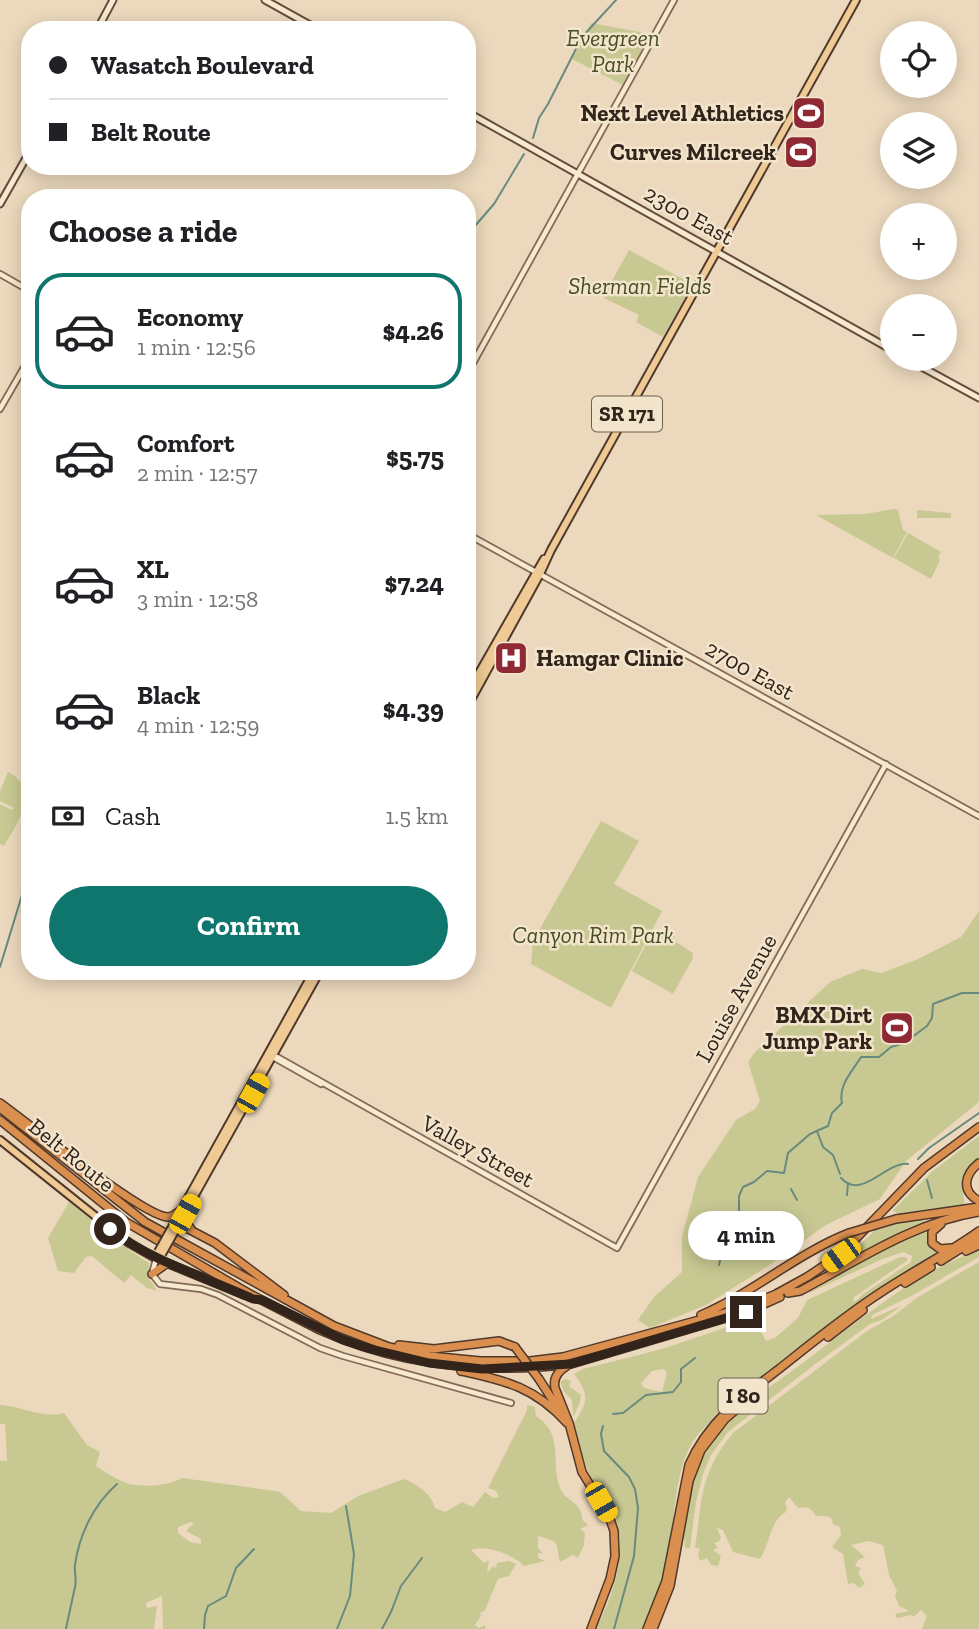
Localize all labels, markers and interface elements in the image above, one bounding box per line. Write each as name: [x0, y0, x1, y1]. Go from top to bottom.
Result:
map controls: [880, 21, 957, 371]
button: locate: [880, 21, 957, 98]
park label: Evergreen Park: [566, 24, 660, 78]
text: Wasatch Boulevard: [91, 49, 314, 81]
sports icon: Next Level Athletics: [790, 94, 828, 132]
place label: Next Level Athletics: [580, 99, 784, 127]
button: layers: [880, 112, 957, 189]
text: Belt Route: [91, 116, 210, 148]
sports icon: Curves Milcreek: [782, 133, 820, 171]
place label: Curves Milcreek: [610, 138, 776, 166]
street label: 2300 East: [639, 179, 739, 251]
button: +: [880, 203, 957, 280]
text: Choose a ride: [49, 212, 237, 250]
park label: Sherman Fields: [568, 272, 712, 300]
button: −: [880, 294, 957, 371]
icon: car: [53, 300, 116, 363]
text: Economy: [137, 301, 243, 333]
text: $4.26: [383, 315, 444, 347]
text: 1 min · 12:56: [137, 333, 256, 361]
road number: SR 171: [592, 396, 662, 432]
icon: car: [53, 426, 116, 489]
text: Comfort: [137, 427, 234, 459]
text: $5.75: [386, 441, 444, 473]
text: 2 min · 12:57: [137, 459, 257, 487]
icon: car: [53, 552, 116, 615]
text: XL: [137, 553, 169, 585]
text: $7.24: [385, 567, 444, 599]
text: 3 min · 12:58: [137, 585, 258, 613]
street label: 2700 East: [701, 634, 800, 706]
hospital icon: Hamgar Clinic: [492, 639, 530, 677]
place label: Hamgar Clinic: [536, 644, 684, 672]
icon: car: [53, 678, 116, 741]
text: Black: [137, 679, 200, 711]
text: $4.39: [383, 693, 444, 725]
text: 4 min · 12:59: [137, 711, 259, 739]
icon: cash: [49, 797, 87, 835]
text: Cash: [105, 800, 160, 832]
text: 1.5 km: [385, 802, 448, 830]
button: Confirm: [49, 886, 448, 966]
park label: Canyon Rim Park: [512, 921, 674, 949]
street label: Louise Avenue: [689, 929, 783, 1067]
place label: BMX Dirt Jump Park: [762, 1001, 873, 1055]
sports icon: BMX Dirt Jump Park: [878, 1009, 916, 1047]
car: [234, 1070, 273, 1116]
street label: Valley Street: [416, 1108, 540, 1194]
street label: Belt Route: [23, 1112, 121, 1198]
car: [166, 1191, 205, 1237]
callout: 4 min: [688, 1210, 804, 1260]
route start: [94, 1213, 126, 1245]
text: 4 min: [717, 1221, 775, 1249]
car: [818, 1234, 865, 1276]
route end: [730, 1296, 762, 1328]
road number: I 80: [718, 1378, 768, 1414]
car: [582, 1479, 621, 1525]

